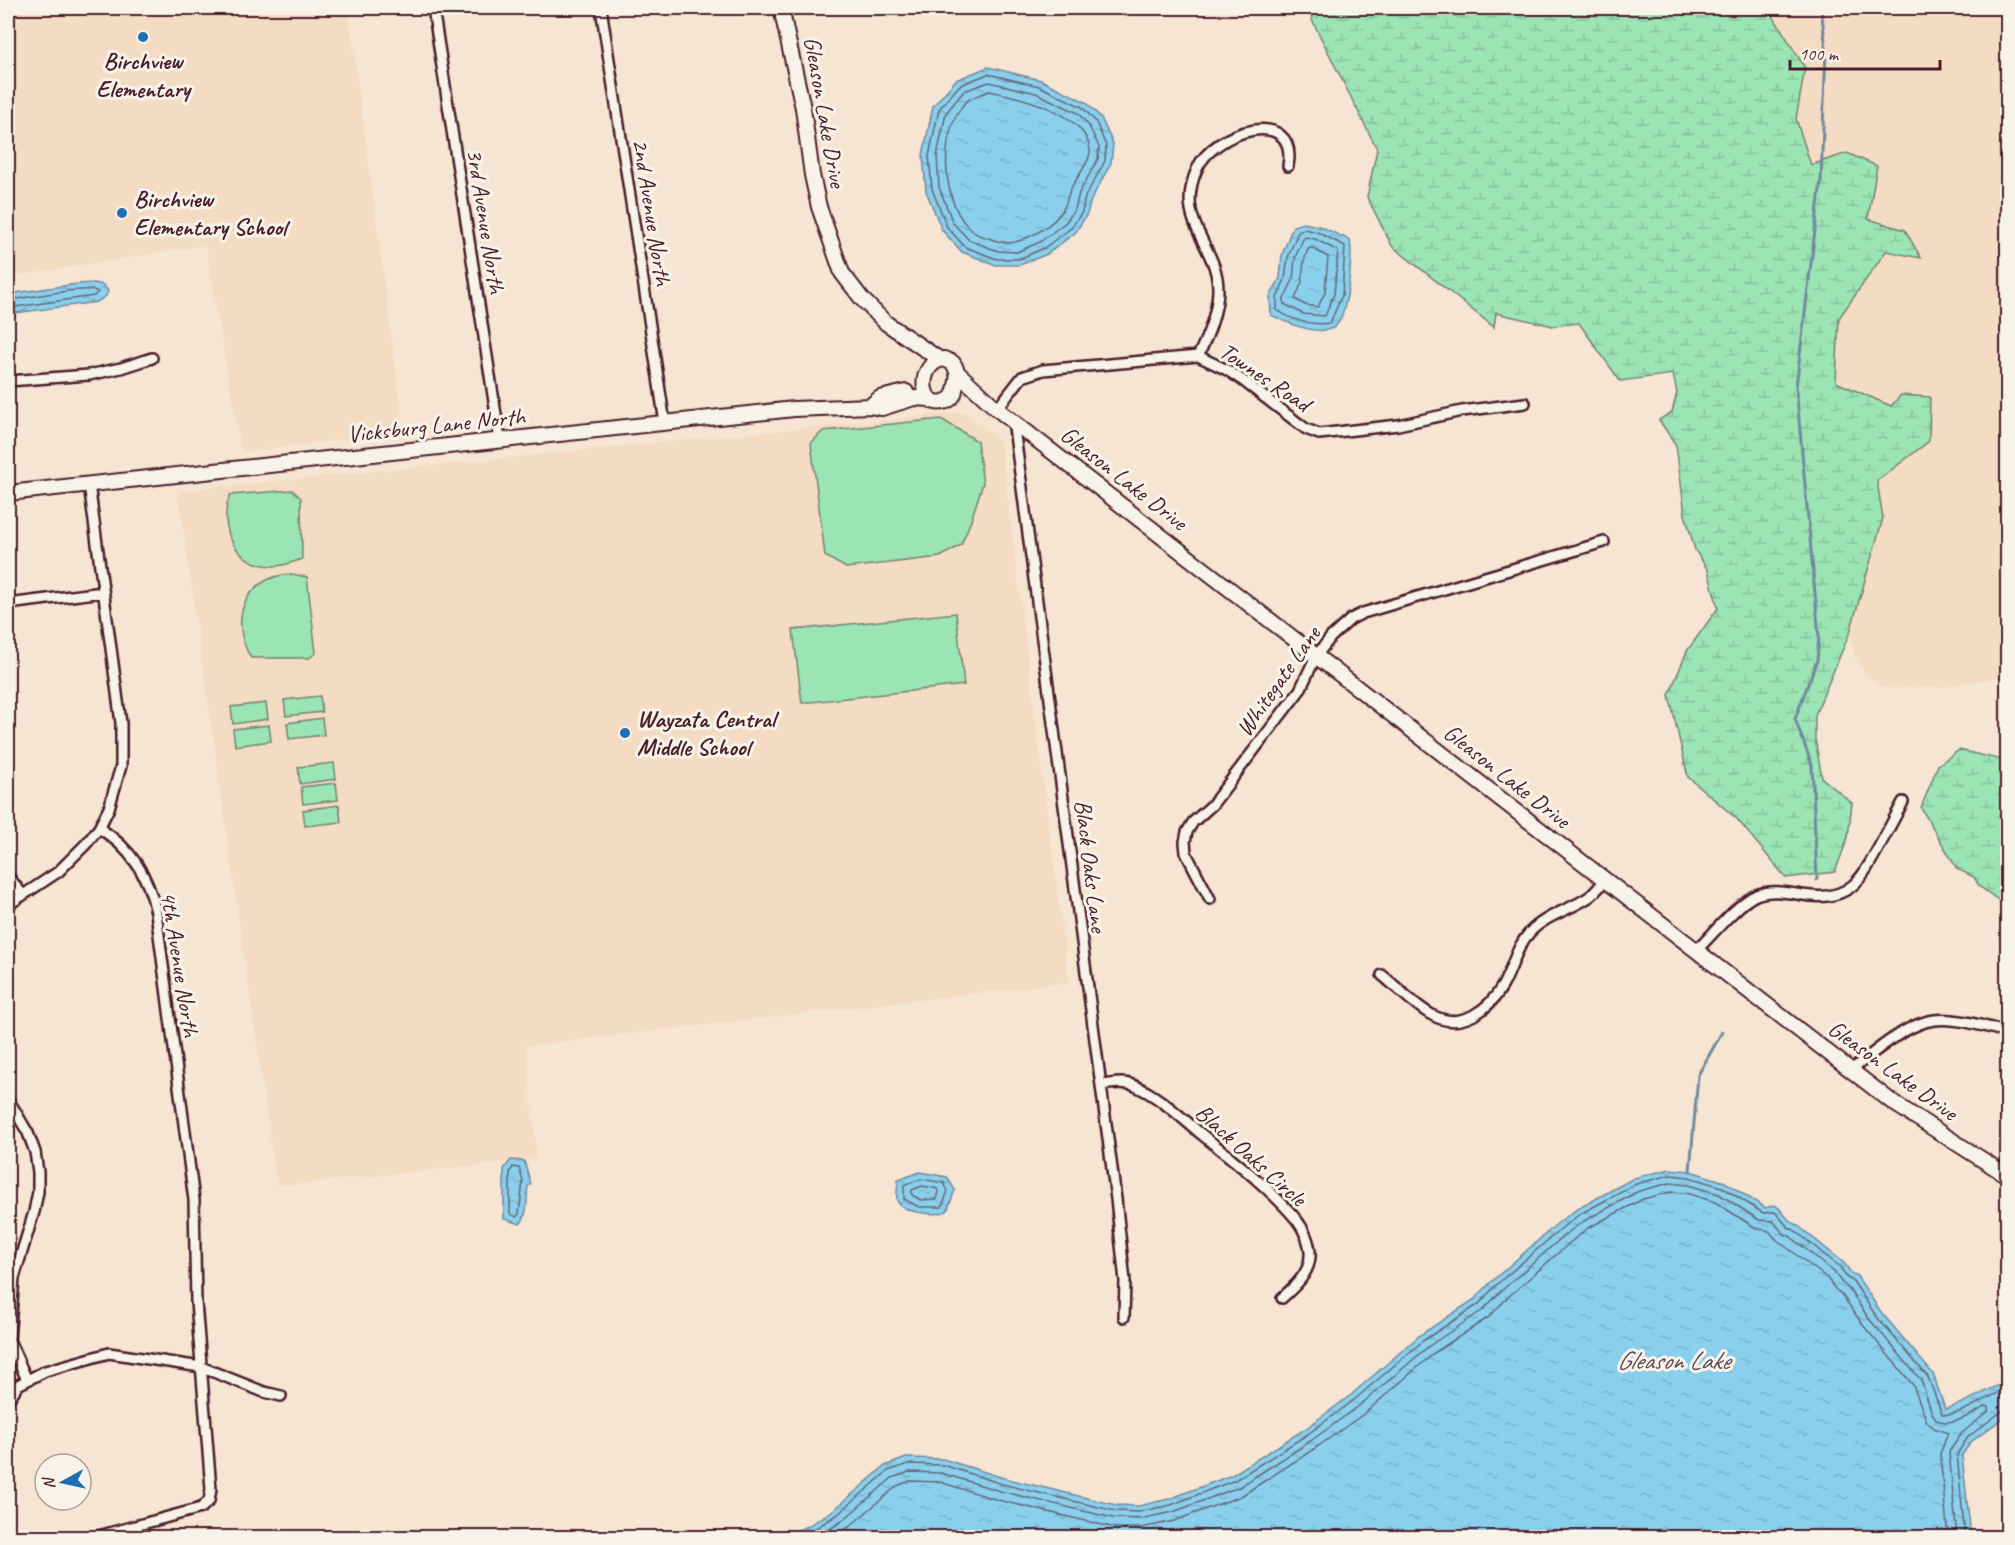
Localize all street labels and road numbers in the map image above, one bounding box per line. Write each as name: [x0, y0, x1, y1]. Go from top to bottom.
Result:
street label: Gleason Lake Drive: [797, 34, 853, 192]
street label: 2nd Avenue North: [626, 136, 679, 290]
street label: 3rd Avenue North: [460, 146, 513, 297]
street label: Townes Road: [1214, 336, 1319, 420]
street label: Vicksburg Lane North: [346, 401, 528, 449]
street label: Gleason Lake Drive: [1055, 419, 1195, 538]
street label: Whitegate Lane: [1229, 618, 1328, 742]
street label: Gleason Lake Drive: [1438, 717, 1578, 836]
street label: Black Oaks Lane: [1068, 798, 1114, 936]
street label: 4th Avenue North: [154, 889, 207, 1041]
street label: Gleason Lake Drive: [1822, 1013, 1965, 1128]
street label: Black Oaks Circle: [1189, 1097, 1314, 1214]

